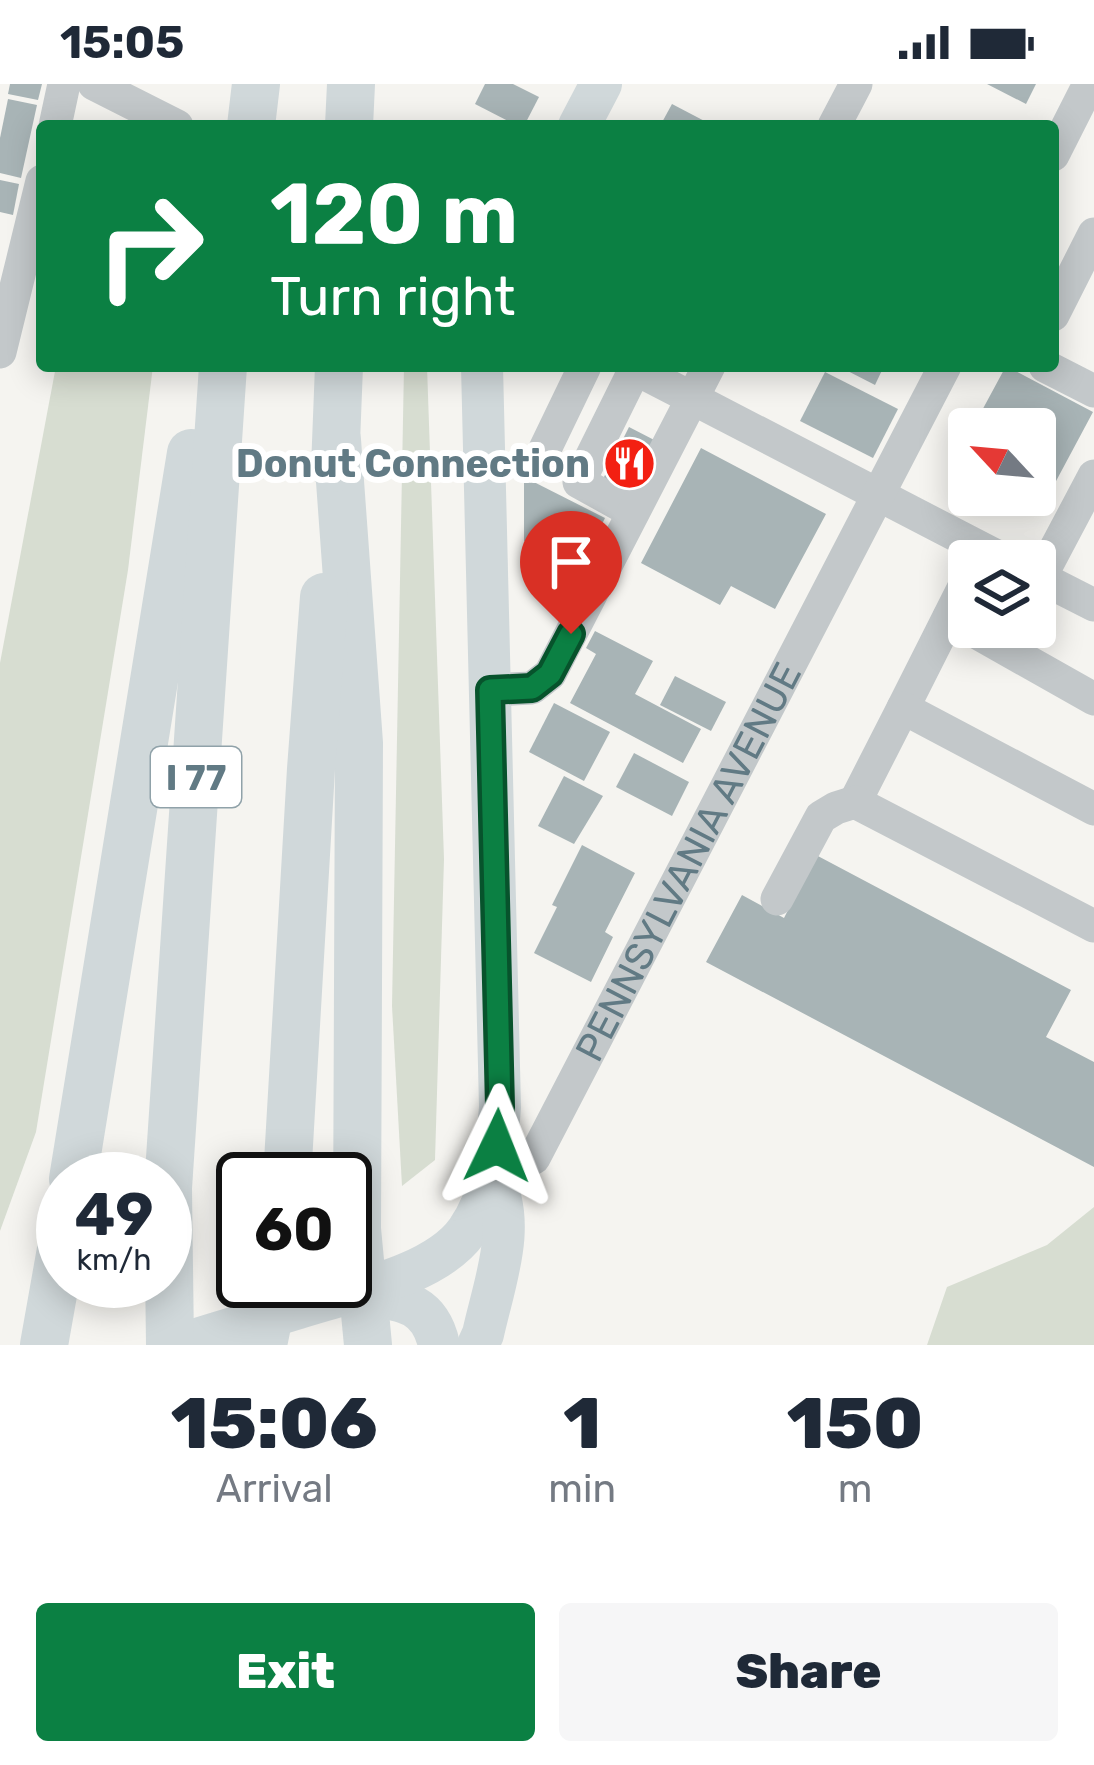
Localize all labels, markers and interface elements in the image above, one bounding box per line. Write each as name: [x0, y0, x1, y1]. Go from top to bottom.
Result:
text: 15:05: [60, 16, 184, 69]
text: 120 m: [270, 164, 518, 264]
icon: right: [72, 168, 228, 324]
text: Turn right: [270, 265, 515, 329]
north arrow: [948, 408, 1056, 516]
map controls: [948, 408, 1056, 648]
restaurant icon: Donut Connection: [601, 435, 657, 491]
place label: Donut Connection: [236, 441, 590, 487]
pin: [520, 511, 622, 634]
icon: arrive: [538, 529, 604, 595]
button: layers: [948, 540, 1056, 648]
street label: PENNSYLVANIA AVENUE: [566, 655, 811, 1069]
road number: I 77: [151, 747, 241, 807]
position arrow: [434, 1083, 560, 1209]
speed limit sign: 60: [216, 1152, 372, 1308]
text: 49: [74, 1179, 154, 1250]
text: km/h: [77, 1242, 151, 1278]
text: 15:06: [171, 1381, 378, 1466]
text: 1: [563, 1381, 601, 1466]
text: 150: [787, 1381, 923, 1466]
text: Arrival: [216, 1466, 333, 1512]
text: min: [548, 1466, 616, 1512]
text: m: [838, 1466, 872, 1512]
button: Exit: [36, 1603, 535, 1741]
button: Share: [559, 1603, 1058, 1741]

